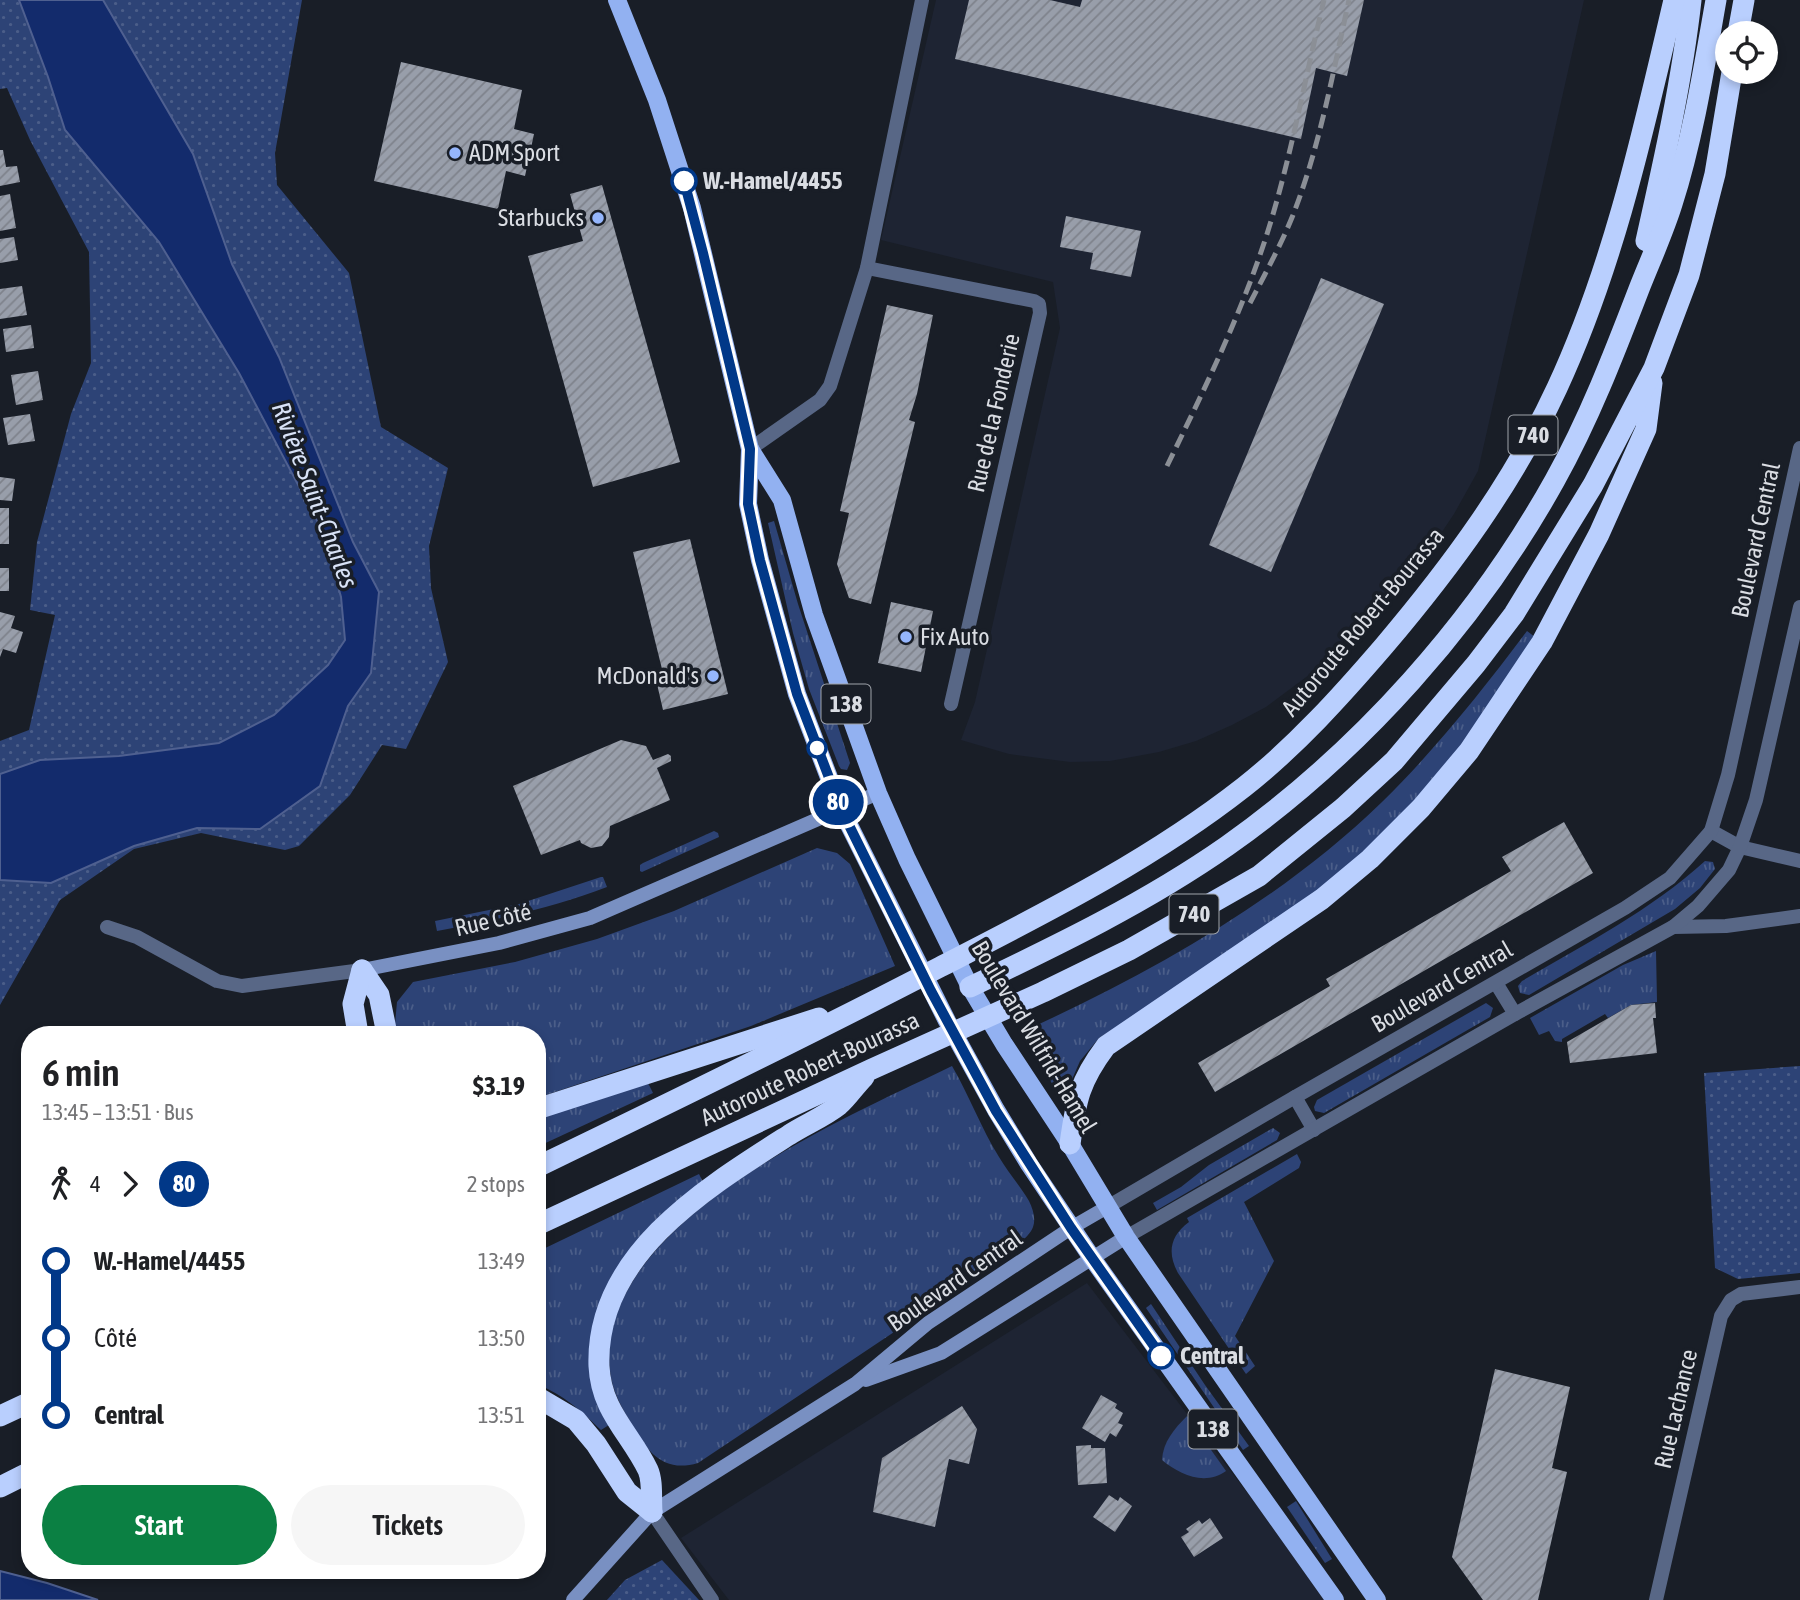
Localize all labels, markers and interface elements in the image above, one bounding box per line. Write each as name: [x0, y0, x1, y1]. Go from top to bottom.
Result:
map controls: [1715, 21, 1778, 84]
button: locate: [1715, 21, 1778, 84]
place label: ADM Sport: [469, 139, 560, 166]
marker: ADM Sport: [447, 145, 463, 161]
place label: W.-Hamel/4455: [702, 167, 843, 194]
marker: W.-Hamel/4455: [671, 168, 697, 194]
place label: Starbucks: [498, 204, 584, 231]
marker: Starbucks: [590, 210, 606, 226]
street label: Rue de la Fonderie: [962, 331, 1025, 495]
water label: Rivière Saint-Charles: [266, 398, 364, 592]
road number: 740: [1508, 416, 1558, 454]
street label: Boulevard Central: [1726, 459, 1785, 620]
street label: Autoroute Robert-Bourassa: [1276, 522, 1449, 721]
place label: Fix Auto: [920, 623, 989, 650]
marker: Fix Auto: [898, 629, 914, 645]
place label: McDonald's: [597, 662, 699, 689]
marker: McDonald's: [705, 668, 721, 684]
road number: 138: [822, 684, 870, 724]
unlabelled marker: [807, 738, 827, 758]
line badge: 80: [806, 779, 870, 825]
text: 80: [827, 788, 849, 815]
road number: 740: [1170, 894, 1218, 934]
street label: Rue Côté: [452, 898, 534, 941]
street label: Boulevard Central: [1367, 935, 1517, 1038]
street label: Boulevard Wilfrid-Hamel: [966, 936, 1103, 1138]
street label: Autoroute Robert-Bourassa: [696, 1006, 923, 1131]
text: 6 min: [42, 1051, 120, 1094]
text: $3.19: [473, 1071, 525, 1101]
text: 13:45 – 13:51 · Bus: [42, 1099, 194, 1125]
icon: walk: [42, 1165, 80, 1203]
icon: forward: [111, 1165, 149, 1203]
text: 80: [173, 1170, 195, 1197]
text: 4: [90, 1171, 101, 1197]
text: 2 stops: [467, 1171, 525, 1197]
street label: Boulevard Central: [882, 1224, 1028, 1337]
text: W.-Hamel/4455: [94, 1246, 245, 1276]
text: 13:49: [478, 1248, 525, 1274]
text: Côté: [94, 1323, 137, 1353]
text: 13:50: [478, 1325, 525, 1351]
place label: Central: [1180, 1342, 1245, 1369]
marker: Central: [1148, 1343, 1174, 1369]
street label: Rue Lachance: [1649, 1347, 1702, 1471]
text: Central: [94, 1400, 164, 1430]
text: 13:51: [478, 1402, 525, 1428]
road number: 138: [1188, 1410, 1238, 1448]
button: Start: [42, 1485, 277, 1565]
button: Tickets: [291, 1485, 525, 1565]

